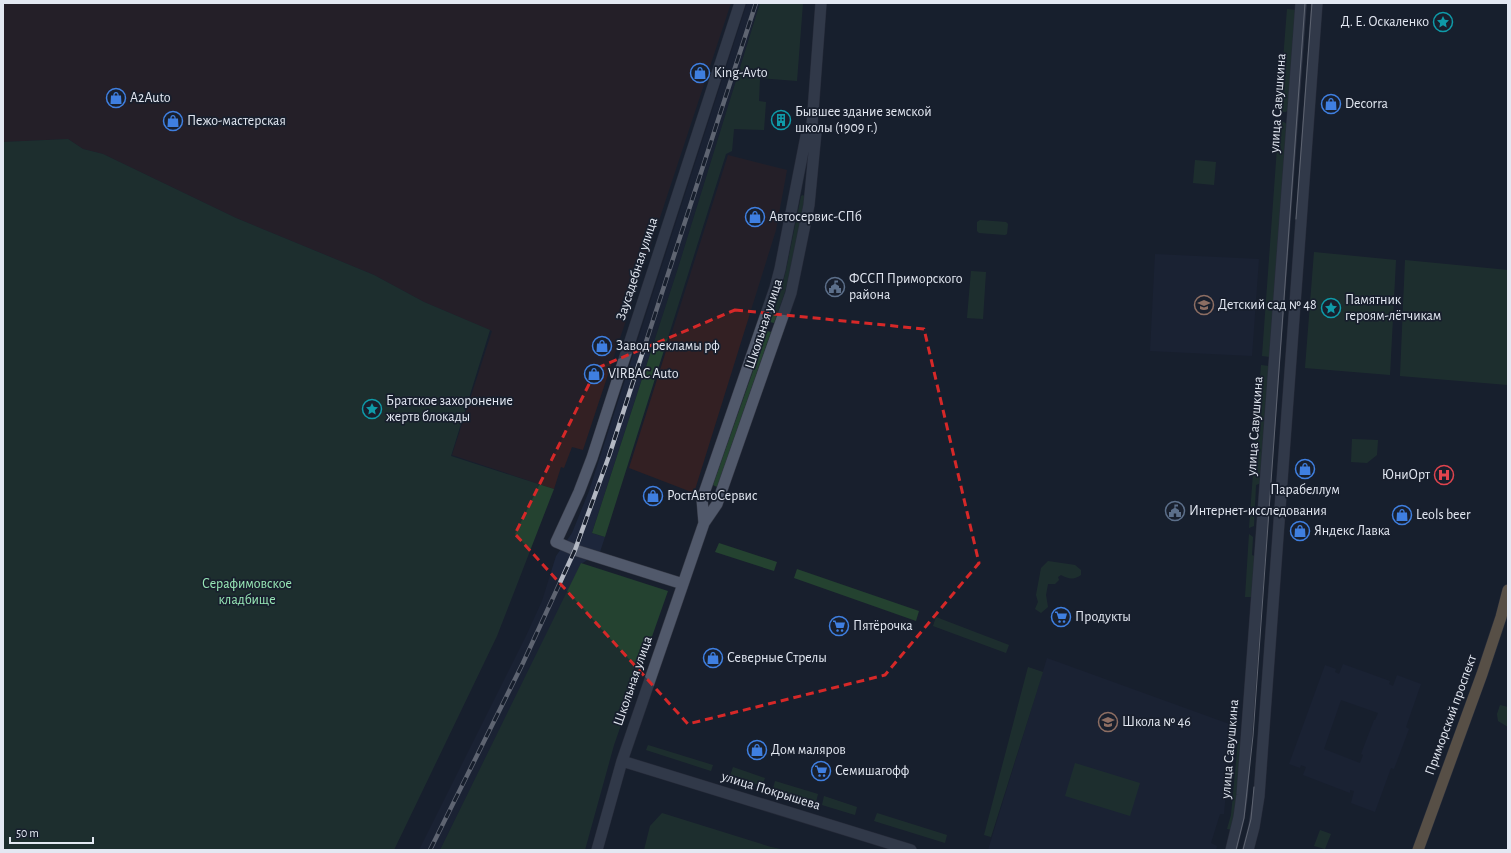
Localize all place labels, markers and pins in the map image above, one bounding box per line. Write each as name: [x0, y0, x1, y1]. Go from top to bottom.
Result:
place icon: Д. Е. Оскаленко: [1432, 11, 1454, 33]
place label: Д. Е. Оскаленко: [1341, 15, 1429, 29]
shop icon: King-Avto: [689, 62, 711, 84]
place label: King-Avto: [714, 66, 768, 80]
shop icon: A2Auto: [105, 87, 127, 109]
place label: A2Auto: [130, 91, 171, 105]
shop icon: Decorra: [1320, 93, 1342, 115]
place label: Decorra: [1345, 97, 1389, 111]
place label: Бывшее здание земской школы (1909 г.): [795, 105, 932, 135]
building icon: Бывшее здание земской школы (1909 г.): [770, 109, 792, 131]
shop icon: Пежо-мастерская: [162, 110, 184, 132]
place label: Пежо-мастерская: [187, 114, 286, 128]
shop icon: Автосервис-СПб: [744, 206, 766, 228]
place label: Автосервис-СПб: [769, 210, 862, 224]
place label: ФССП Приморского района: [849, 272, 963, 302]
public building icon: ФССП Приморского района: [824, 276, 846, 298]
place label: Памятник героям-лётчикам: [1345, 293, 1441, 323]
school or university icon: Детский сад № 48: [1193, 294, 1215, 316]
place icon: Памятник героям-лётчикам: [1320, 297, 1342, 319]
place label: Детский сад № 48: [1218, 298, 1317, 312]
shop icon: Завод рекламы рф: [591, 335, 613, 357]
place label: Завод рекламы рф: [616, 339, 720, 353]
shop icon: VIRBAC Auto: [583, 363, 605, 385]
place label: VIRBAC Auto: [608, 367, 679, 381]
place label: Братское захоронение жертв блокады: [386, 394, 513, 424]
place icon: Братское захоронение жертв блокады: [361, 398, 383, 420]
shop icon: Парабеллум: [1294, 458, 1316, 480]
hospital icon: ЮниОрт: [1433, 464, 1455, 486]
place label: ЮниОрт: [1382, 468, 1431, 482]
place label: Парабеллум: [1270, 483, 1340, 497]
shop icon: РостАвтоСервис: [642, 485, 664, 507]
place label: РостАвтоСервис: [667, 489, 758, 503]
public building icon: Интернет-исследования: [1164, 500, 1186, 522]
place label: Интернет-исследования: [1189, 504, 1327, 518]
shop icon: Leols beer: [1391, 504, 1413, 526]
place label: Leols beer: [1416, 508, 1471, 522]
shop icon: Яндекс Лавка: [1289, 520, 1311, 542]
place label: Яндекс Лавка: [1314, 524, 1391, 538]
supermarket icon: Продукты: [1050, 606, 1072, 628]
place label: Продукты: [1075, 610, 1131, 624]
supermarket icon: Пятёрочка: [828, 615, 850, 637]
place label: Пятёрочка: [853, 619, 913, 633]
shop icon: Северные Стрелы: [702, 647, 724, 669]
place label: Северные Стрелы: [727, 651, 827, 665]
school or university icon: Школа № 46: [1097, 711, 1119, 733]
place label: Школа № 46: [1122, 715, 1191, 729]
shop icon: Дом маляров: [746, 739, 768, 761]
place label: Дом маляров: [771, 743, 846, 757]
supermarket icon: Семишагофф: [810, 760, 832, 782]
place label: Семишагофф: [835, 764, 909, 778]

